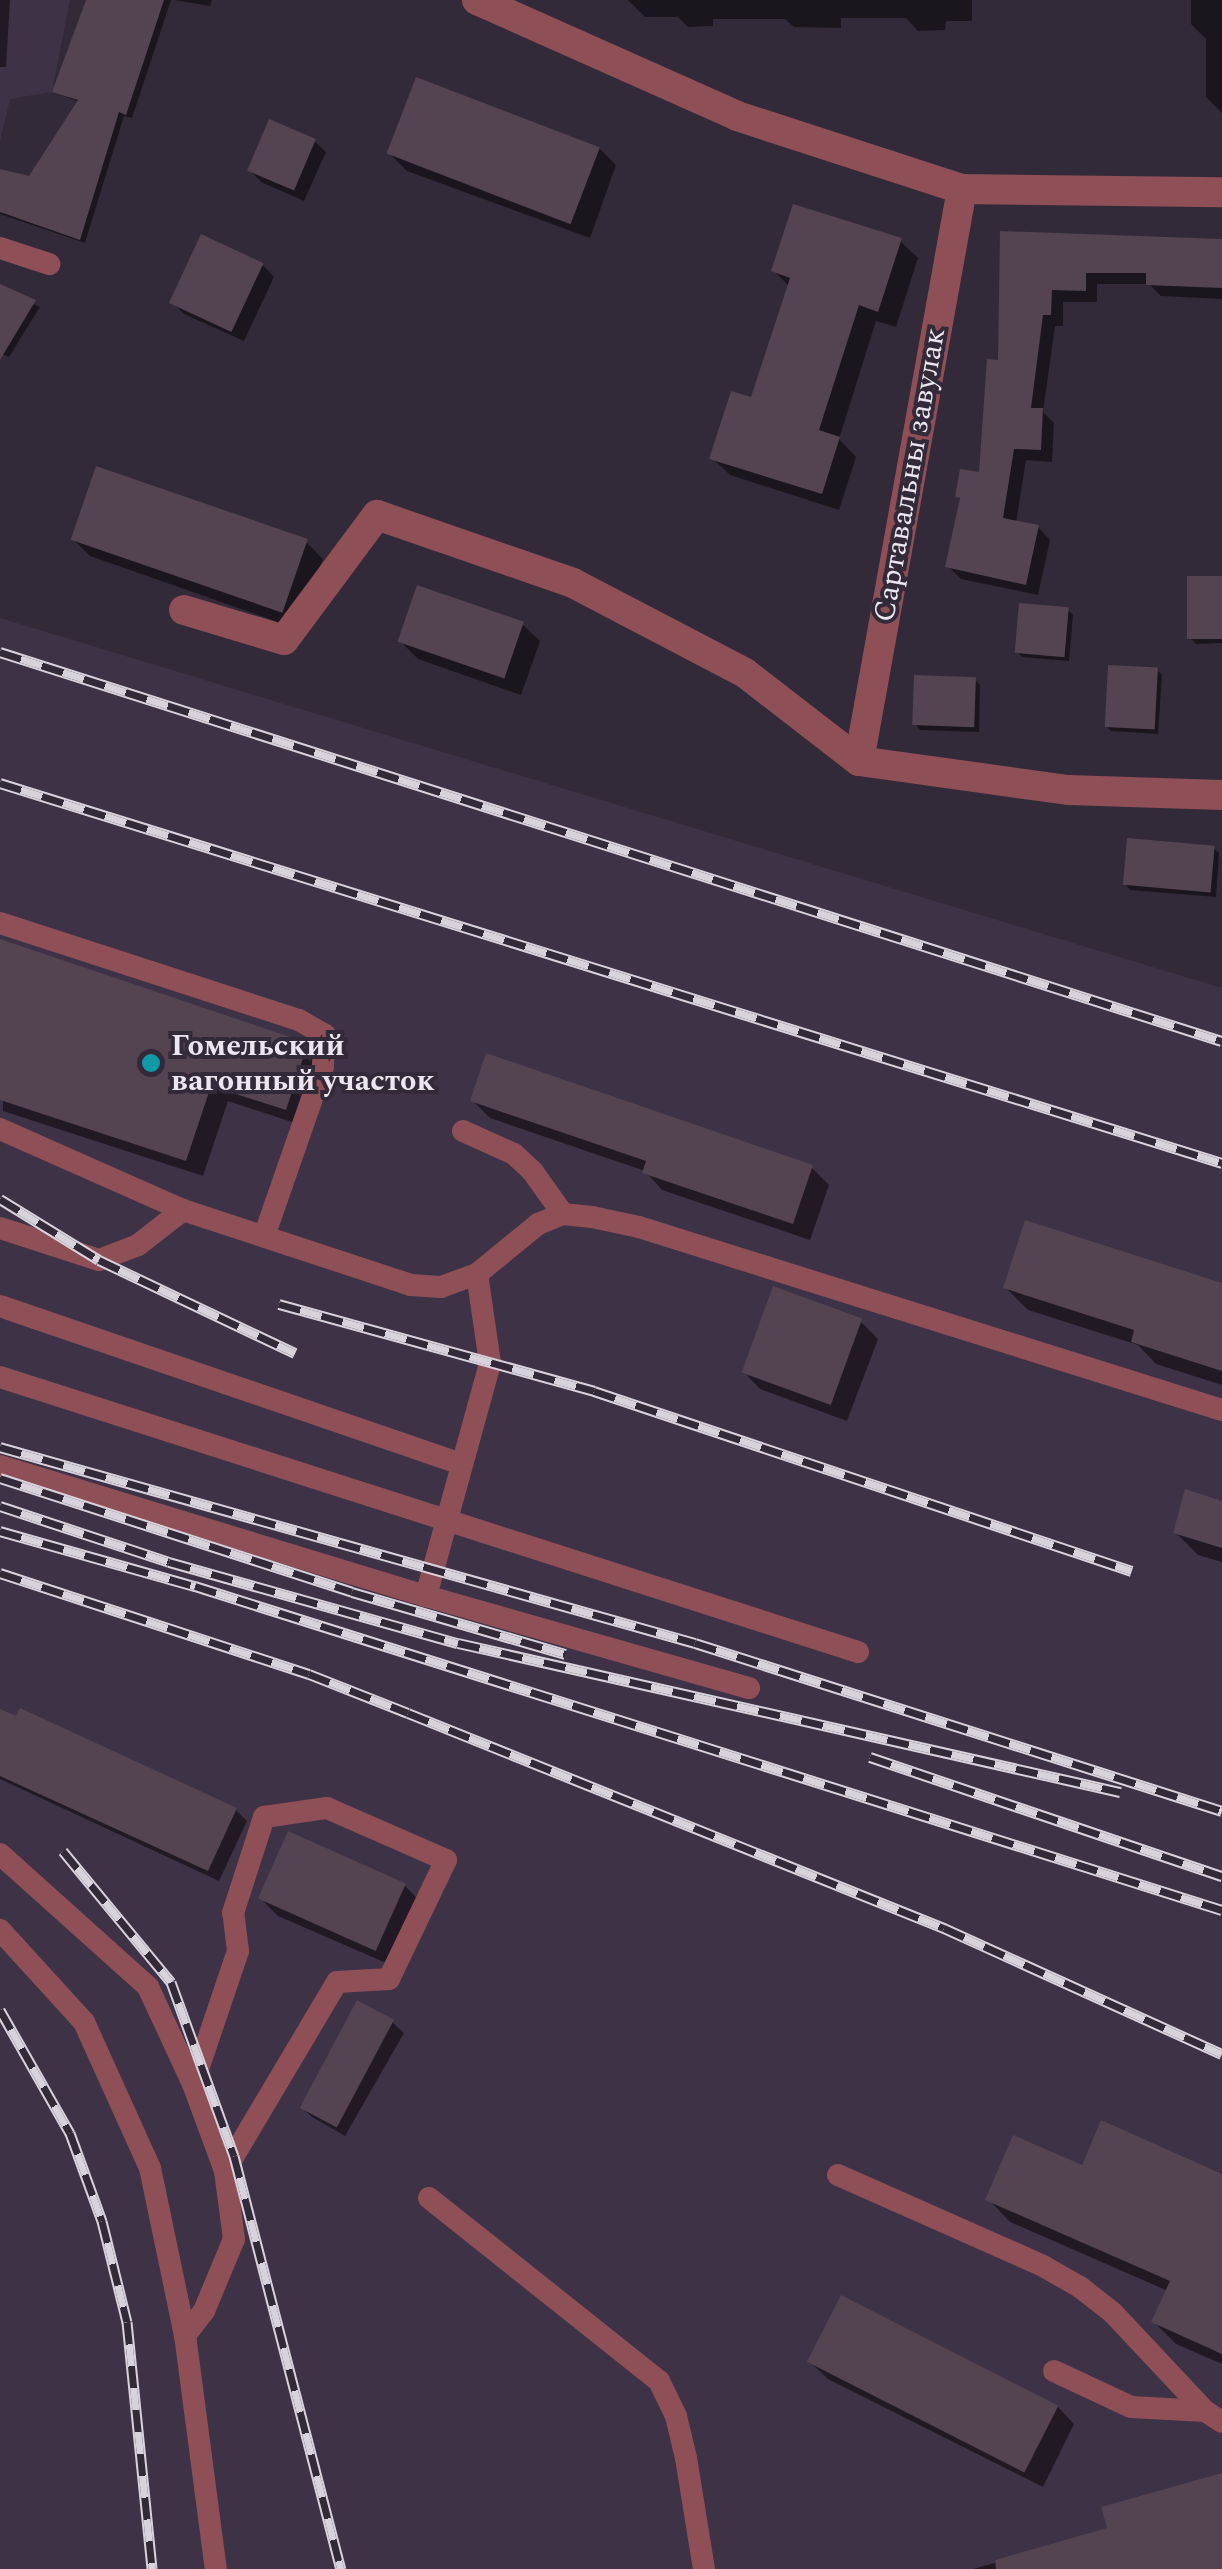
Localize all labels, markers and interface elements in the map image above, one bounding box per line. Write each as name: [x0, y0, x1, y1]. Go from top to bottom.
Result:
street label: Сартавальны завулак: [866, 325, 954, 625]
place label: Гомельский вагонный участок: [171, 1028, 435, 1098]
marker: Гомельский вагонный участок: [140, 1052, 162, 1074]

